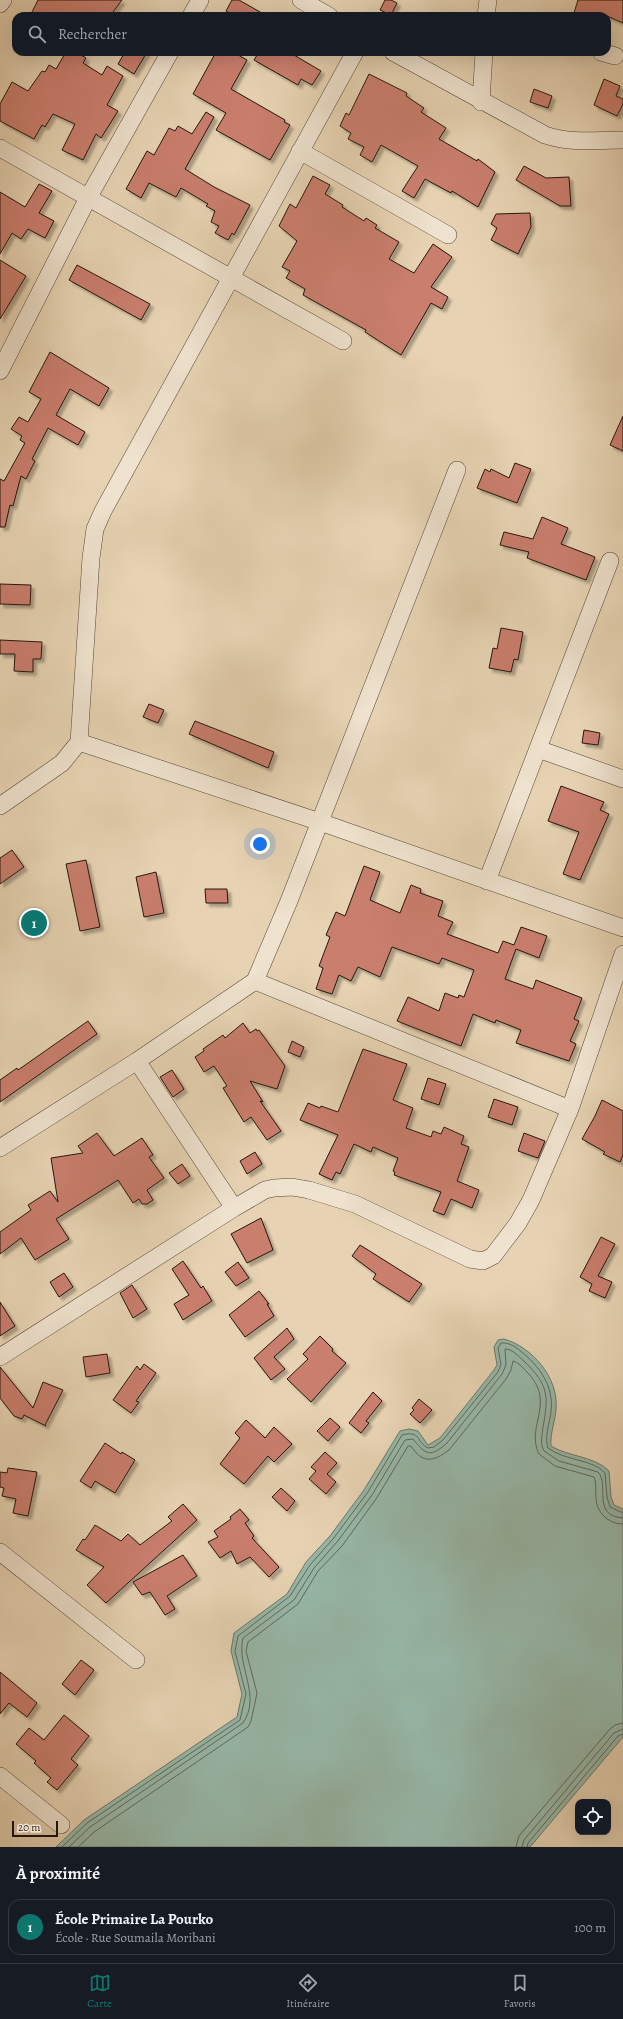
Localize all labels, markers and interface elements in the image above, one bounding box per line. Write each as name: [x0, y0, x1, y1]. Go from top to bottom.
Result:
search box: [12, 12, 611, 56]
icon: search: [26, 23, 48, 45]
text: Rechercher: [58, 24, 127, 44]
your location: [250, 834, 270, 854]
pin: 1: [21, 908, 47, 938]
map controls: [575, 1799, 611, 1835]
button: locate: [575, 1799, 611, 1835]
scale bar: [12, 1819, 58, 1838]
text: 20 m: [18, 1820, 40, 1835]
text: À proximité: [16, 1862, 100, 1885]
text: École Primaire La Pourko: [55, 1909, 213, 1929]
text: 1: [28, 1919, 32, 1936]
text: 100 m: [574, 1919, 606, 1936]
text: École · Rue Soumaila Moribani: [55, 1929, 216, 1946]
tab: Carte: [87, 1972, 112, 2011]
tab: Itinéraire: [286, 1972, 329, 2011]
tab: Favoris: [504, 1972, 536, 2011]

